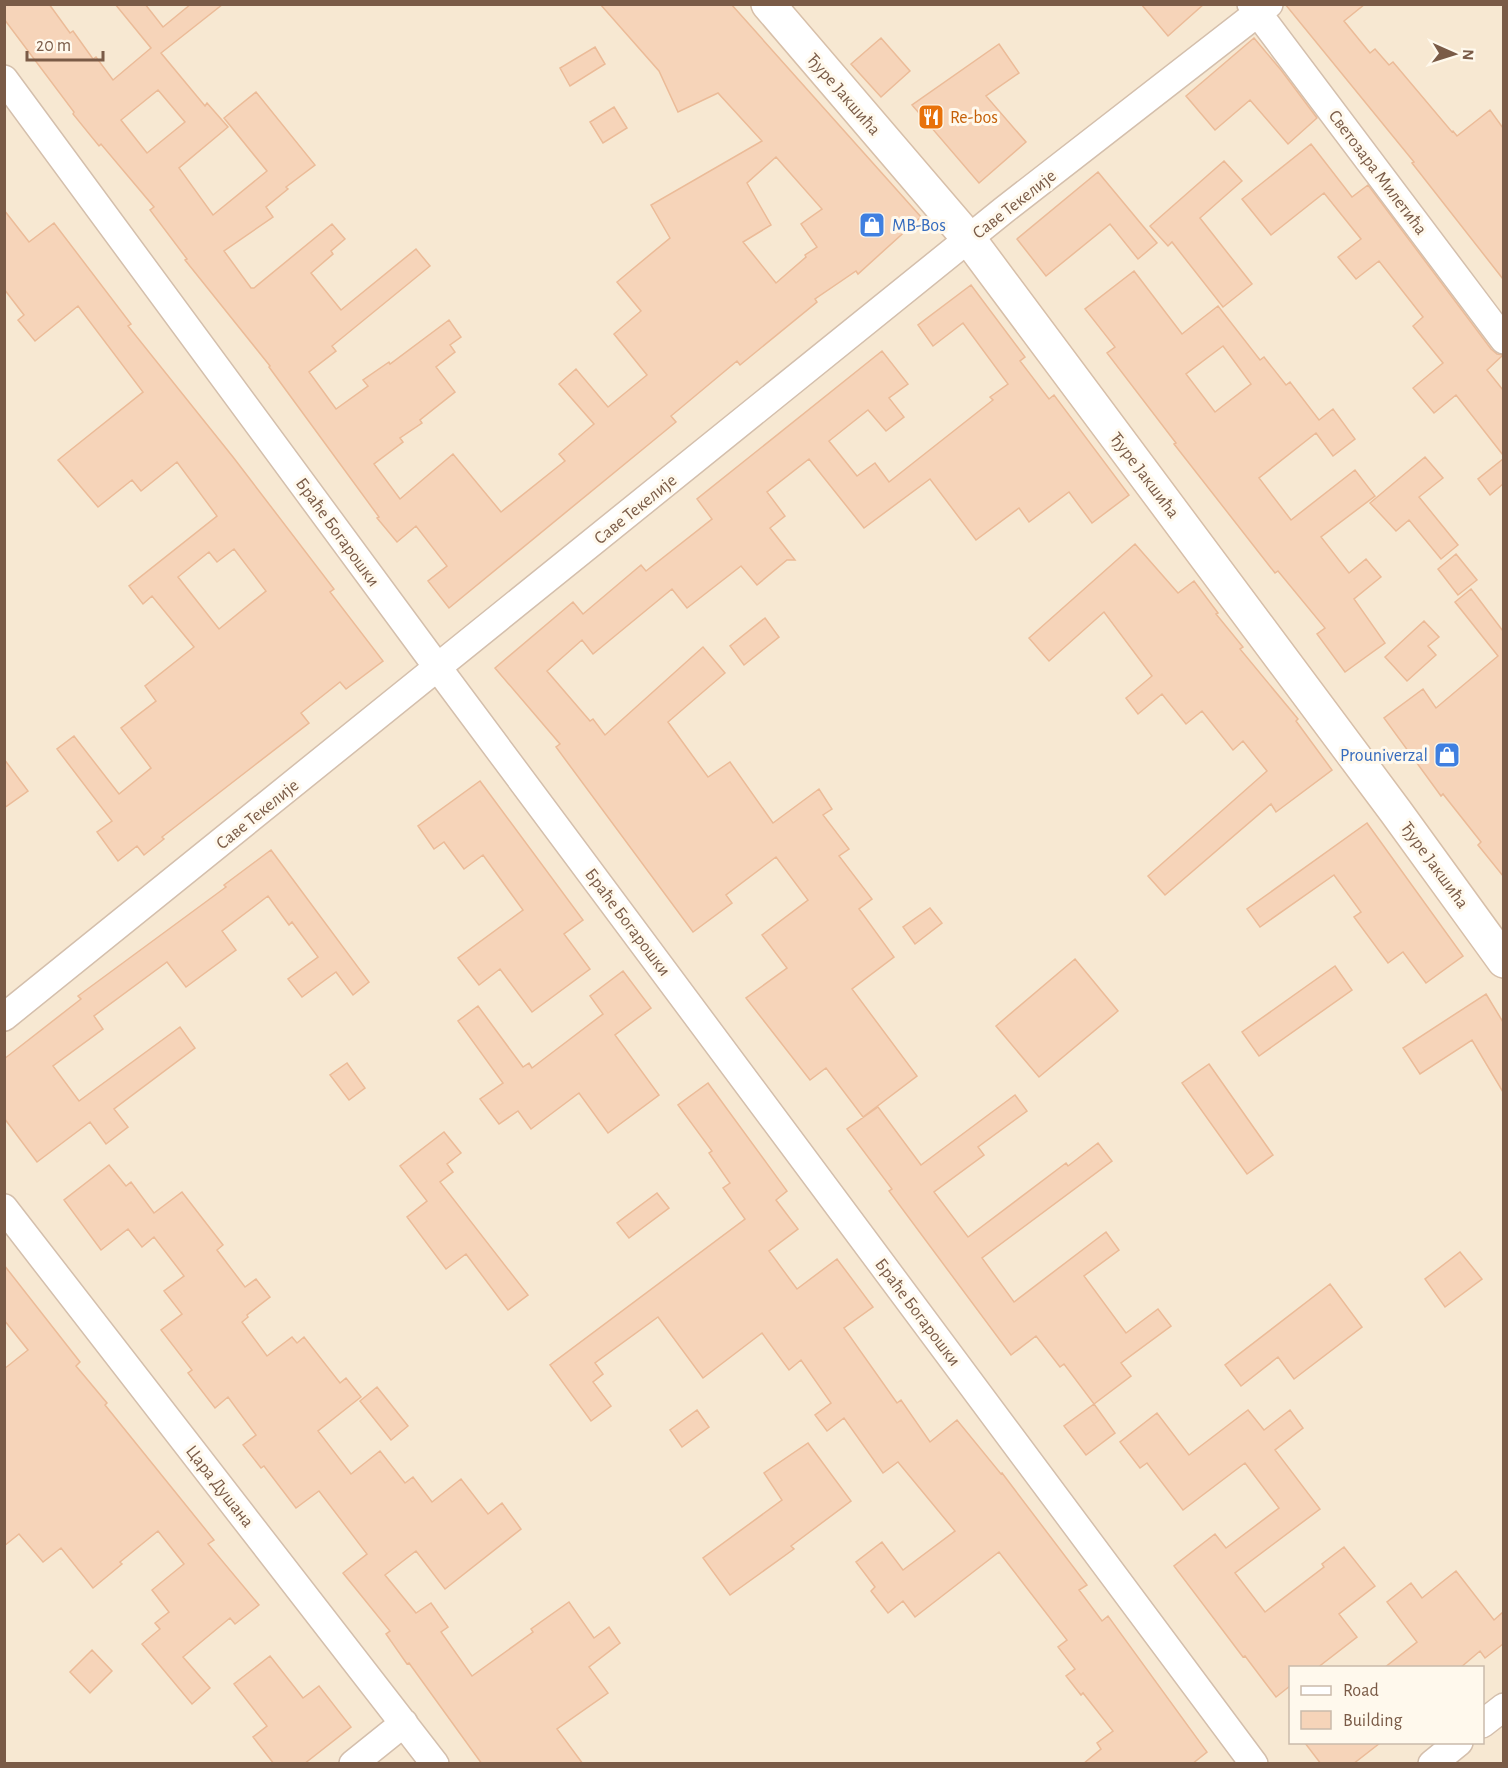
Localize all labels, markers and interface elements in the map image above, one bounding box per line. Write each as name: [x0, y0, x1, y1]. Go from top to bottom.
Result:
scale bar: [27, 24, 104, 62]
north arrow: [1424, 24, 1484, 84]
text: 20 m: [36, 37, 71, 55]
text: N: [1460, 49, 1476, 61]
street label: Ђуре Јакшића: [803, 50, 883, 139]
restaurant icon: Re-bos: [916, 102, 946, 132]
street label: Светозара Милетића: [1324, 107, 1430, 239]
place label: Re-bos: [950, 109, 998, 127]
street label: Саве Текелије: [969, 167, 1060, 243]
shop icon: MB-Bos: [857, 210, 887, 240]
place label: MB-Bos: [892, 217, 946, 235]
street label: Ђуре Јакшића: [1106, 430, 1182, 522]
street label: Саве Текелије: [591, 471, 680, 548]
street label: Браће Богарошки: [292, 475, 383, 590]
shop icon: Prouniverzal: [1432, 740, 1462, 770]
place label: Prouniverzal: [1340, 747, 1428, 765]
street label: Саве Текелије: [213, 776, 302, 853]
street label: Ђуре Јакшића: [1397, 819, 1471, 912]
street label: Браће Богарошки: [581, 865, 673, 980]
street label: Браће Богарошки: [871, 1255, 963, 1370]
street label: Цара Душана: [182, 1442, 257, 1531]
legend: [1289, 1666, 1484, 1744]
text: Road: [1343, 1682, 1379, 1700]
text: Building: [1343, 1712, 1403, 1730]

